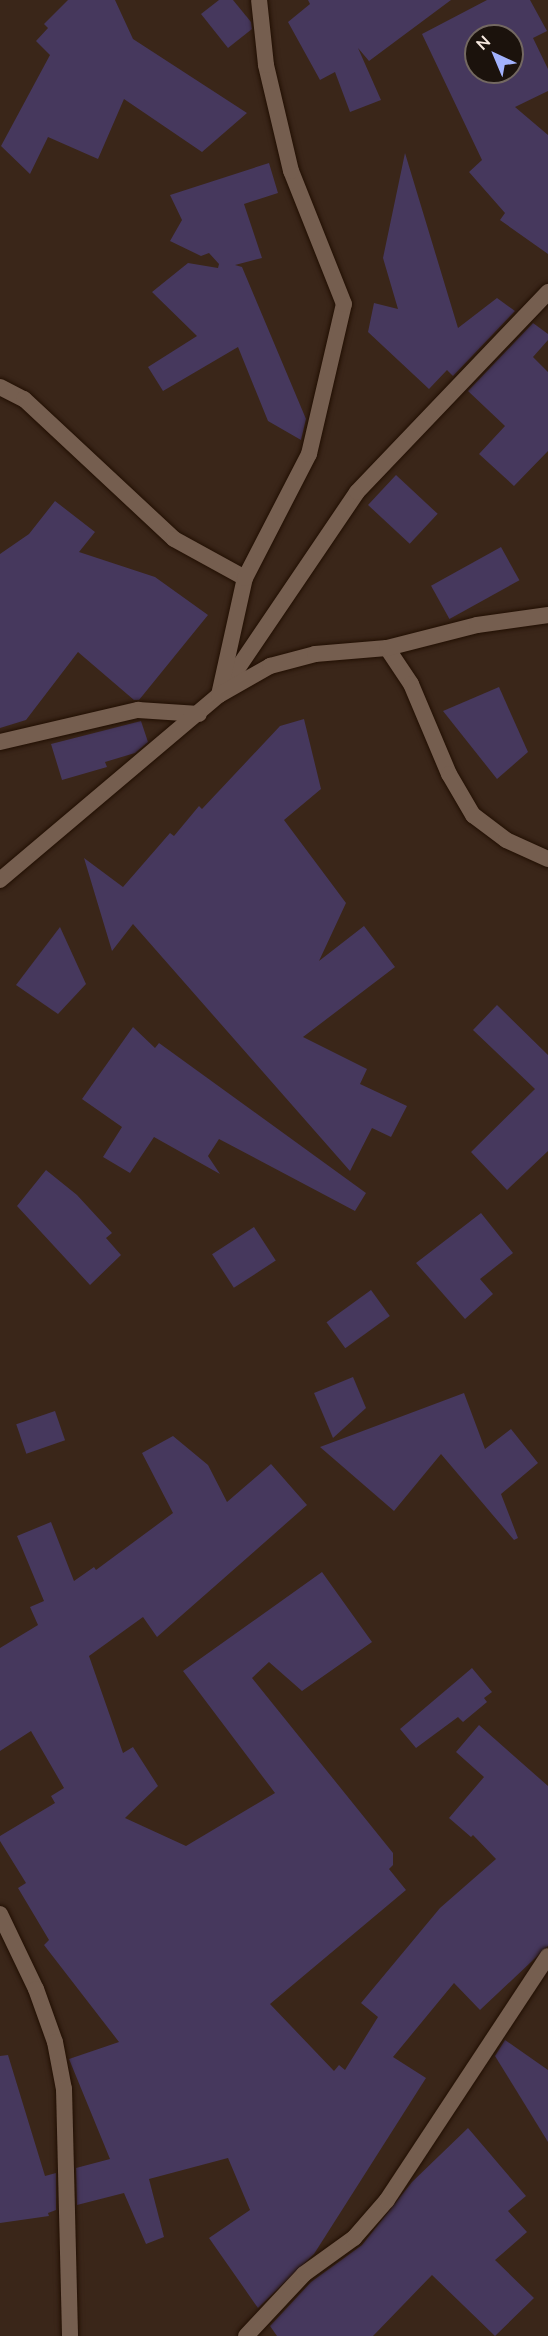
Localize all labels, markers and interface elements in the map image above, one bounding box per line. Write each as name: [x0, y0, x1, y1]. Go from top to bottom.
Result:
north arrow: [464, 24, 524, 84]
text: N: [472, 31, 494, 54]

